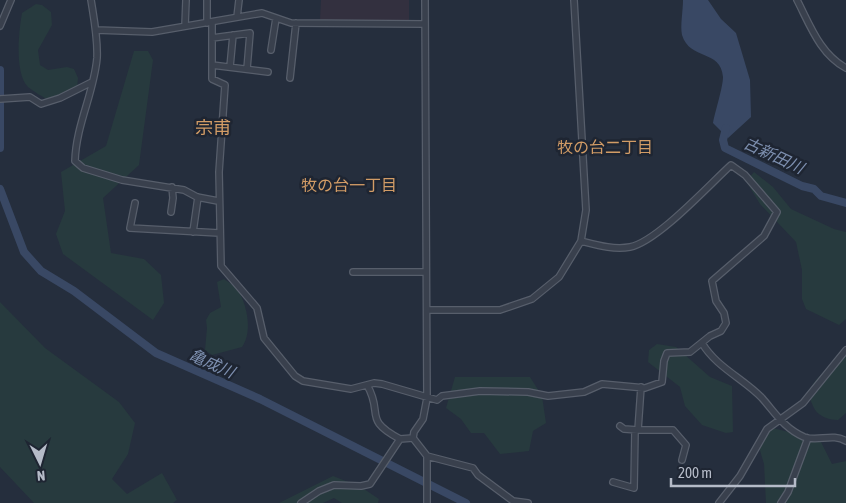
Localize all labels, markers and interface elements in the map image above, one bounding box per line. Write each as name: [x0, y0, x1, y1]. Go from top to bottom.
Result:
district label: 宗甫: [195, 117, 231, 138]
water label: 古新田川: [741, 133, 809, 178]
district label: 牧の台二丁目: [557, 138, 653, 156]
district label: 牧の台一丁目: [301, 176, 397, 194]
water label: 亀成川: [186, 345, 239, 382]
north arrow: [15, 438, 65, 488]
scale bar: [671, 456, 795, 488]
text: 200 m: [678, 464, 712, 481]
text: N: [36, 468, 46, 484]

